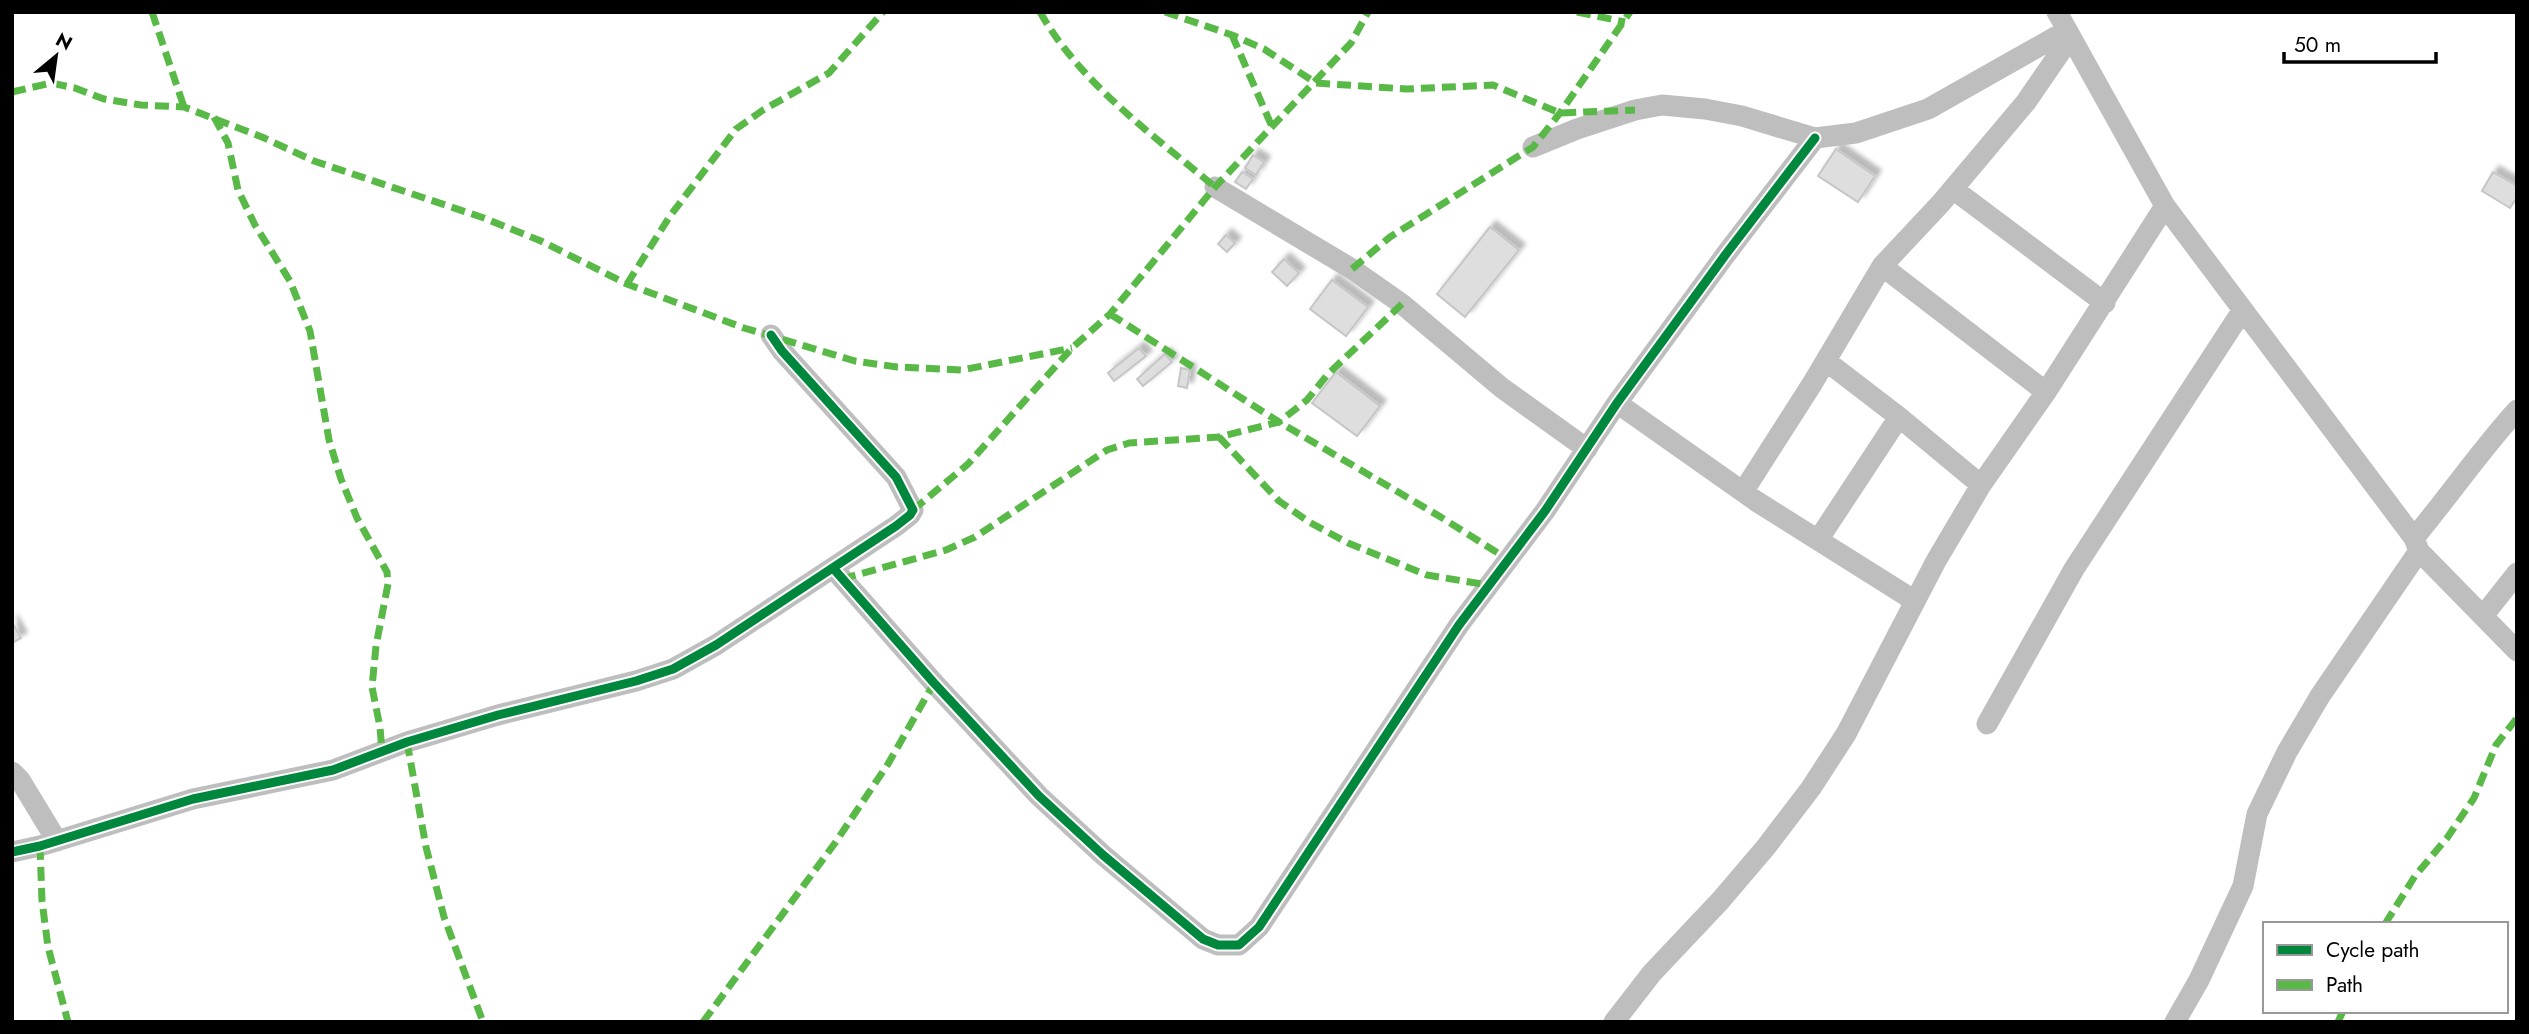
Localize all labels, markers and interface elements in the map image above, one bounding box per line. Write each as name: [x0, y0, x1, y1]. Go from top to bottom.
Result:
north arrow: [21, 21, 91, 91]
scale bar: [2284, 21, 2436, 65]
text: N: [51, 26, 77, 57]
text: 50 m: [2294, 30, 2341, 60]
legend: [2263, 922, 2508, 1013]
text: Cycle path: [2326, 935, 2419, 965]
text: Path: [2326, 970, 2363, 1000]

